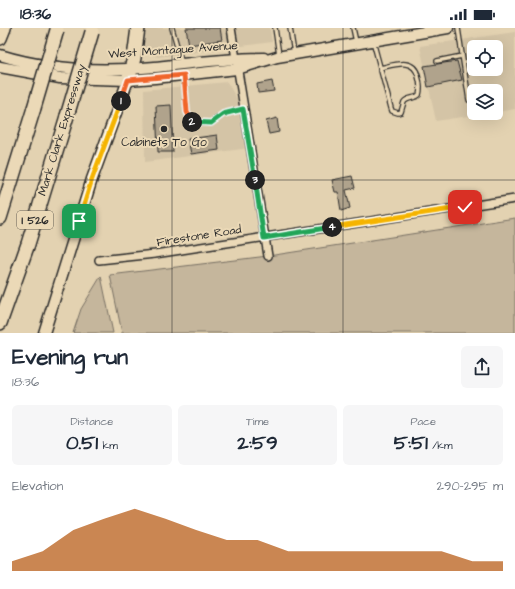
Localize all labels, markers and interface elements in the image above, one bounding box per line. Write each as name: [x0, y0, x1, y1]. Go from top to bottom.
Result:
text: 18:36: [20, 4, 51, 25]
street label: West Montague Avenue: [108, 37, 239, 64]
map controls: [467, 40, 503, 120]
button: locate: [467, 40, 503, 76]
street label: Mark Clark Expressway: [34, 62, 91, 198]
button: layers: [467, 84, 503, 120]
pin: 1: [111, 91, 131, 111]
text: 1: [120, 93, 122, 108]
pin: 2: [182, 112, 202, 132]
text: 2: [189, 114, 195, 129]
marker: Cabinets To Go: [159, 124, 169, 134]
place label: Cabinets To Go: [121, 134, 207, 151]
pin: 3: [245, 170, 265, 190]
text: 3: [252, 172, 258, 187]
pin: [448, 190, 482, 224]
icon: check: [454, 196, 476, 218]
pin: [62, 204, 96, 238]
icon: arrive: [68, 210, 90, 232]
road number: I 526: [17, 211, 53, 229]
pin: 4: [322, 217, 342, 237]
text: 4: [328, 219, 336, 234]
street label: Firestone Road: [155, 221, 243, 251]
text: Evening run: [12, 342, 128, 373]
button: share: [461, 346, 503, 388]
text: 18:36: [12, 373, 39, 391]
text: Distance: [70, 414, 113, 429]
text: Time: [246, 414, 269, 429]
text: Pace: [410, 414, 436, 429]
text: 0.51: [66, 429, 98, 457]
text: 2:59: [237, 429, 278, 457]
text: 5:51: [394, 429, 428, 457]
text: km: [98, 438, 118, 453]
text: /km: [428, 438, 453, 453]
text: Elevation: [12, 477, 63, 495]
text: 290–295 m: [437, 477, 503, 495]

